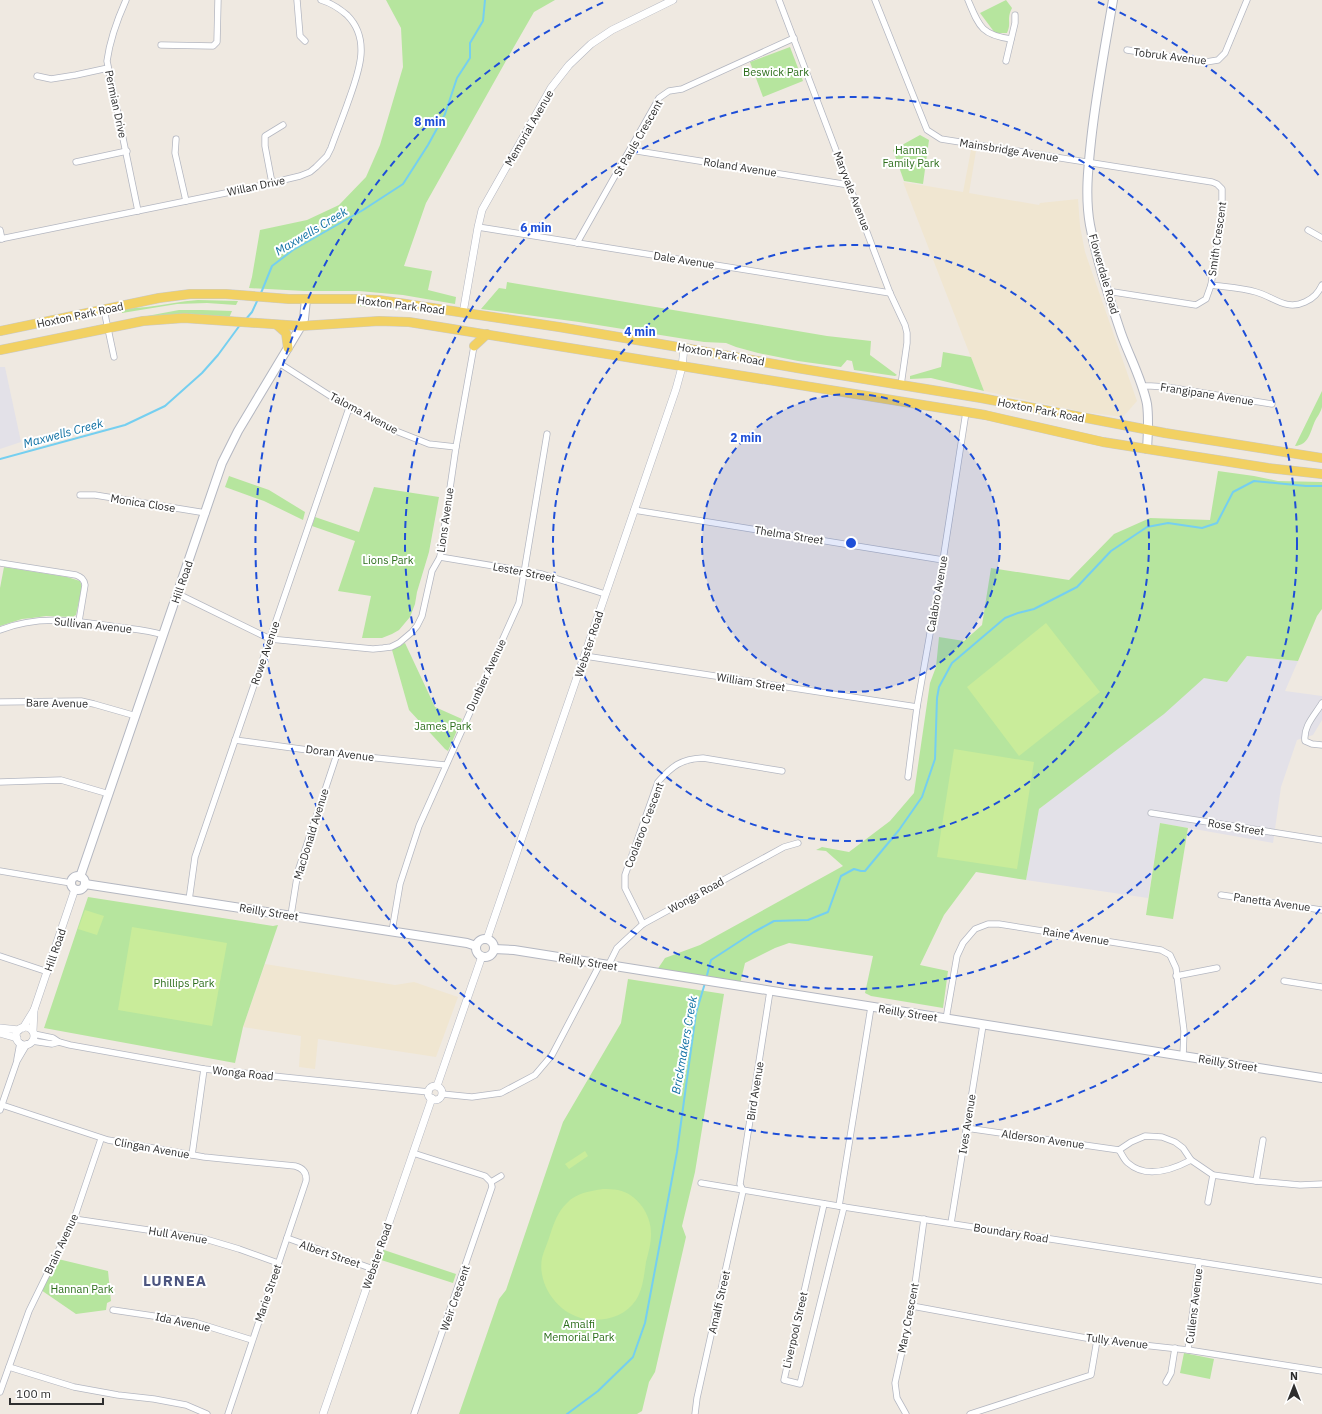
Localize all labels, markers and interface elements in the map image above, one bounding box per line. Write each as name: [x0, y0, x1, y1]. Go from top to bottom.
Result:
street label: Tobruk Avenue: [1133, 45, 1207, 67]
park label: Beswick Park: [743, 65, 809, 79]
street label: Permian Drive: [102, 69, 130, 139]
street label: Memorial Avenue: [502, 87, 556, 169]
street label: St Pauls Crescent: [610, 97, 666, 179]
text: 8 min: [414, 114, 446, 129]
street label: Mainsbridge Avenue: [959, 135, 1059, 165]
park label: Hanna Family Park: [882, 143, 940, 170]
street label: Maryvale Avenue: [830, 149, 874, 233]
street label: Roland Avenue: [702, 154, 778, 180]
street label: Willan Drive: [226, 173, 286, 199]
street label: Smith Crescent: [1205, 201, 1229, 277]
water label: Maxwells Creek: [272, 203, 351, 259]
text: 6 min: [520, 220, 552, 235]
street label: Flowerdale Road: [1086, 232, 1122, 316]
street label: Dale Avenue: [652, 248, 716, 272]
street label: Hoxton Park Road: [356, 293, 446, 317]
street label: Hoxton Park Road: [35, 299, 125, 331]
text: 4 min: [624, 324, 656, 339]
street label: Hoxton Park Road: [676, 339, 766, 369]
street label: Frangipane Avenue: [1159, 380, 1255, 408]
street label: Taloma Avenue: [327, 389, 401, 437]
street label: Hoxton Park Road: [996, 395, 1086, 425]
water label: Maxwells Creek: [22, 415, 105, 451]
text: 2 min: [730, 430, 762, 445]
street label: Lions Avenue: [434, 487, 456, 553]
street label: Monica Close: [110, 491, 176, 515]
street label: Thelma Street: [753, 523, 825, 547]
centre of rings: [844, 536, 858, 550]
park label: Lions Park: [363, 553, 414, 567]
street label: Calabro Avenue: [923, 555, 951, 633]
street label: Hill Road: [168, 559, 196, 605]
street label: Lester Street: [492, 559, 557, 585]
street label: Webster Road: [572, 609, 606, 679]
street label: Sullivan Avenue: [53, 614, 133, 636]
street label: Rowe Avenue: [248, 619, 282, 687]
street label: Dunbier Avenue: [463, 637, 509, 713]
street label: William Street: [716, 670, 787, 694]
street label: Bare Avenue: [26, 695, 88, 711]
park label: James Park: [414, 719, 472, 733]
street label: Doran Avenue: [305, 742, 375, 764]
street label: Coolaroo Crescent: [621, 780, 667, 870]
street label: MacDonald Avenue: [290, 787, 332, 881]
street label: Rose Street: [1207, 816, 1265, 838]
street label: Wonga Road: [666, 874, 726, 916]
street label: Panetta Avenue: [1233, 890, 1311, 914]
street label: Reilly Street: [238, 900, 300, 924]
street label: Raine Avenue: [1042, 924, 1110, 948]
street label: Hill Road: [41, 927, 69, 973]
street label: Reilly Street: [557, 950, 619, 974]
park label: Phillips Park: [154, 976, 215, 990]
water label: Brickmakers Creek: [668, 994, 700, 1095]
street label: Reilly Street: [877, 1001, 939, 1025]
street label: Reilly Street: [1197, 1051, 1259, 1075]
street label: Bird Avenue: [743, 1060, 767, 1122]
street label: Wonga Road: [212, 1063, 274, 1083]
street label: Ives Avenue: [955, 1093, 979, 1155]
street label: Alderson Avenue: [1001, 1126, 1085, 1152]
street label: Clingan Avenue: [113, 1135, 191, 1161]
street label: Brain Avenue: [41, 1211, 81, 1277]
street label: Boundary Road: [973, 1220, 1049, 1246]
street label: Webster Road: [359, 1221, 395, 1291]
street label: Hull Avenue: [148, 1223, 208, 1247]
street label: Albert Street: [298, 1237, 362, 1271]
street label: Marie Street: [252, 1262, 284, 1324]
street label: Weir Crescent: [437, 1263, 473, 1333]
street label: Cullens Avenue: [1182, 1267, 1206, 1345]
street label: Amalfi Street: [705, 1269, 733, 1335]
district label: LURNEA: [143, 1271, 207, 1290]
park label: Hannan Park: [50, 1282, 114, 1296]
street label: Mary Crescent: [894, 1282, 922, 1354]
street label: Liverpool Street: [779, 1290, 811, 1370]
street label: Ida Avenue: [154, 1309, 212, 1335]
park label: Amalfi Memorial Park: [543, 1317, 615, 1344]
street label: Tully Avenue: [1085, 1330, 1149, 1352]
north arrow: [1274, 1366, 1314, 1406]
text: N: [1290, 1369, 1298, 1383]
scale bar: [10, 1380, 103, 1406]
text: 100 m: [16, 1386, 51, 1401]

